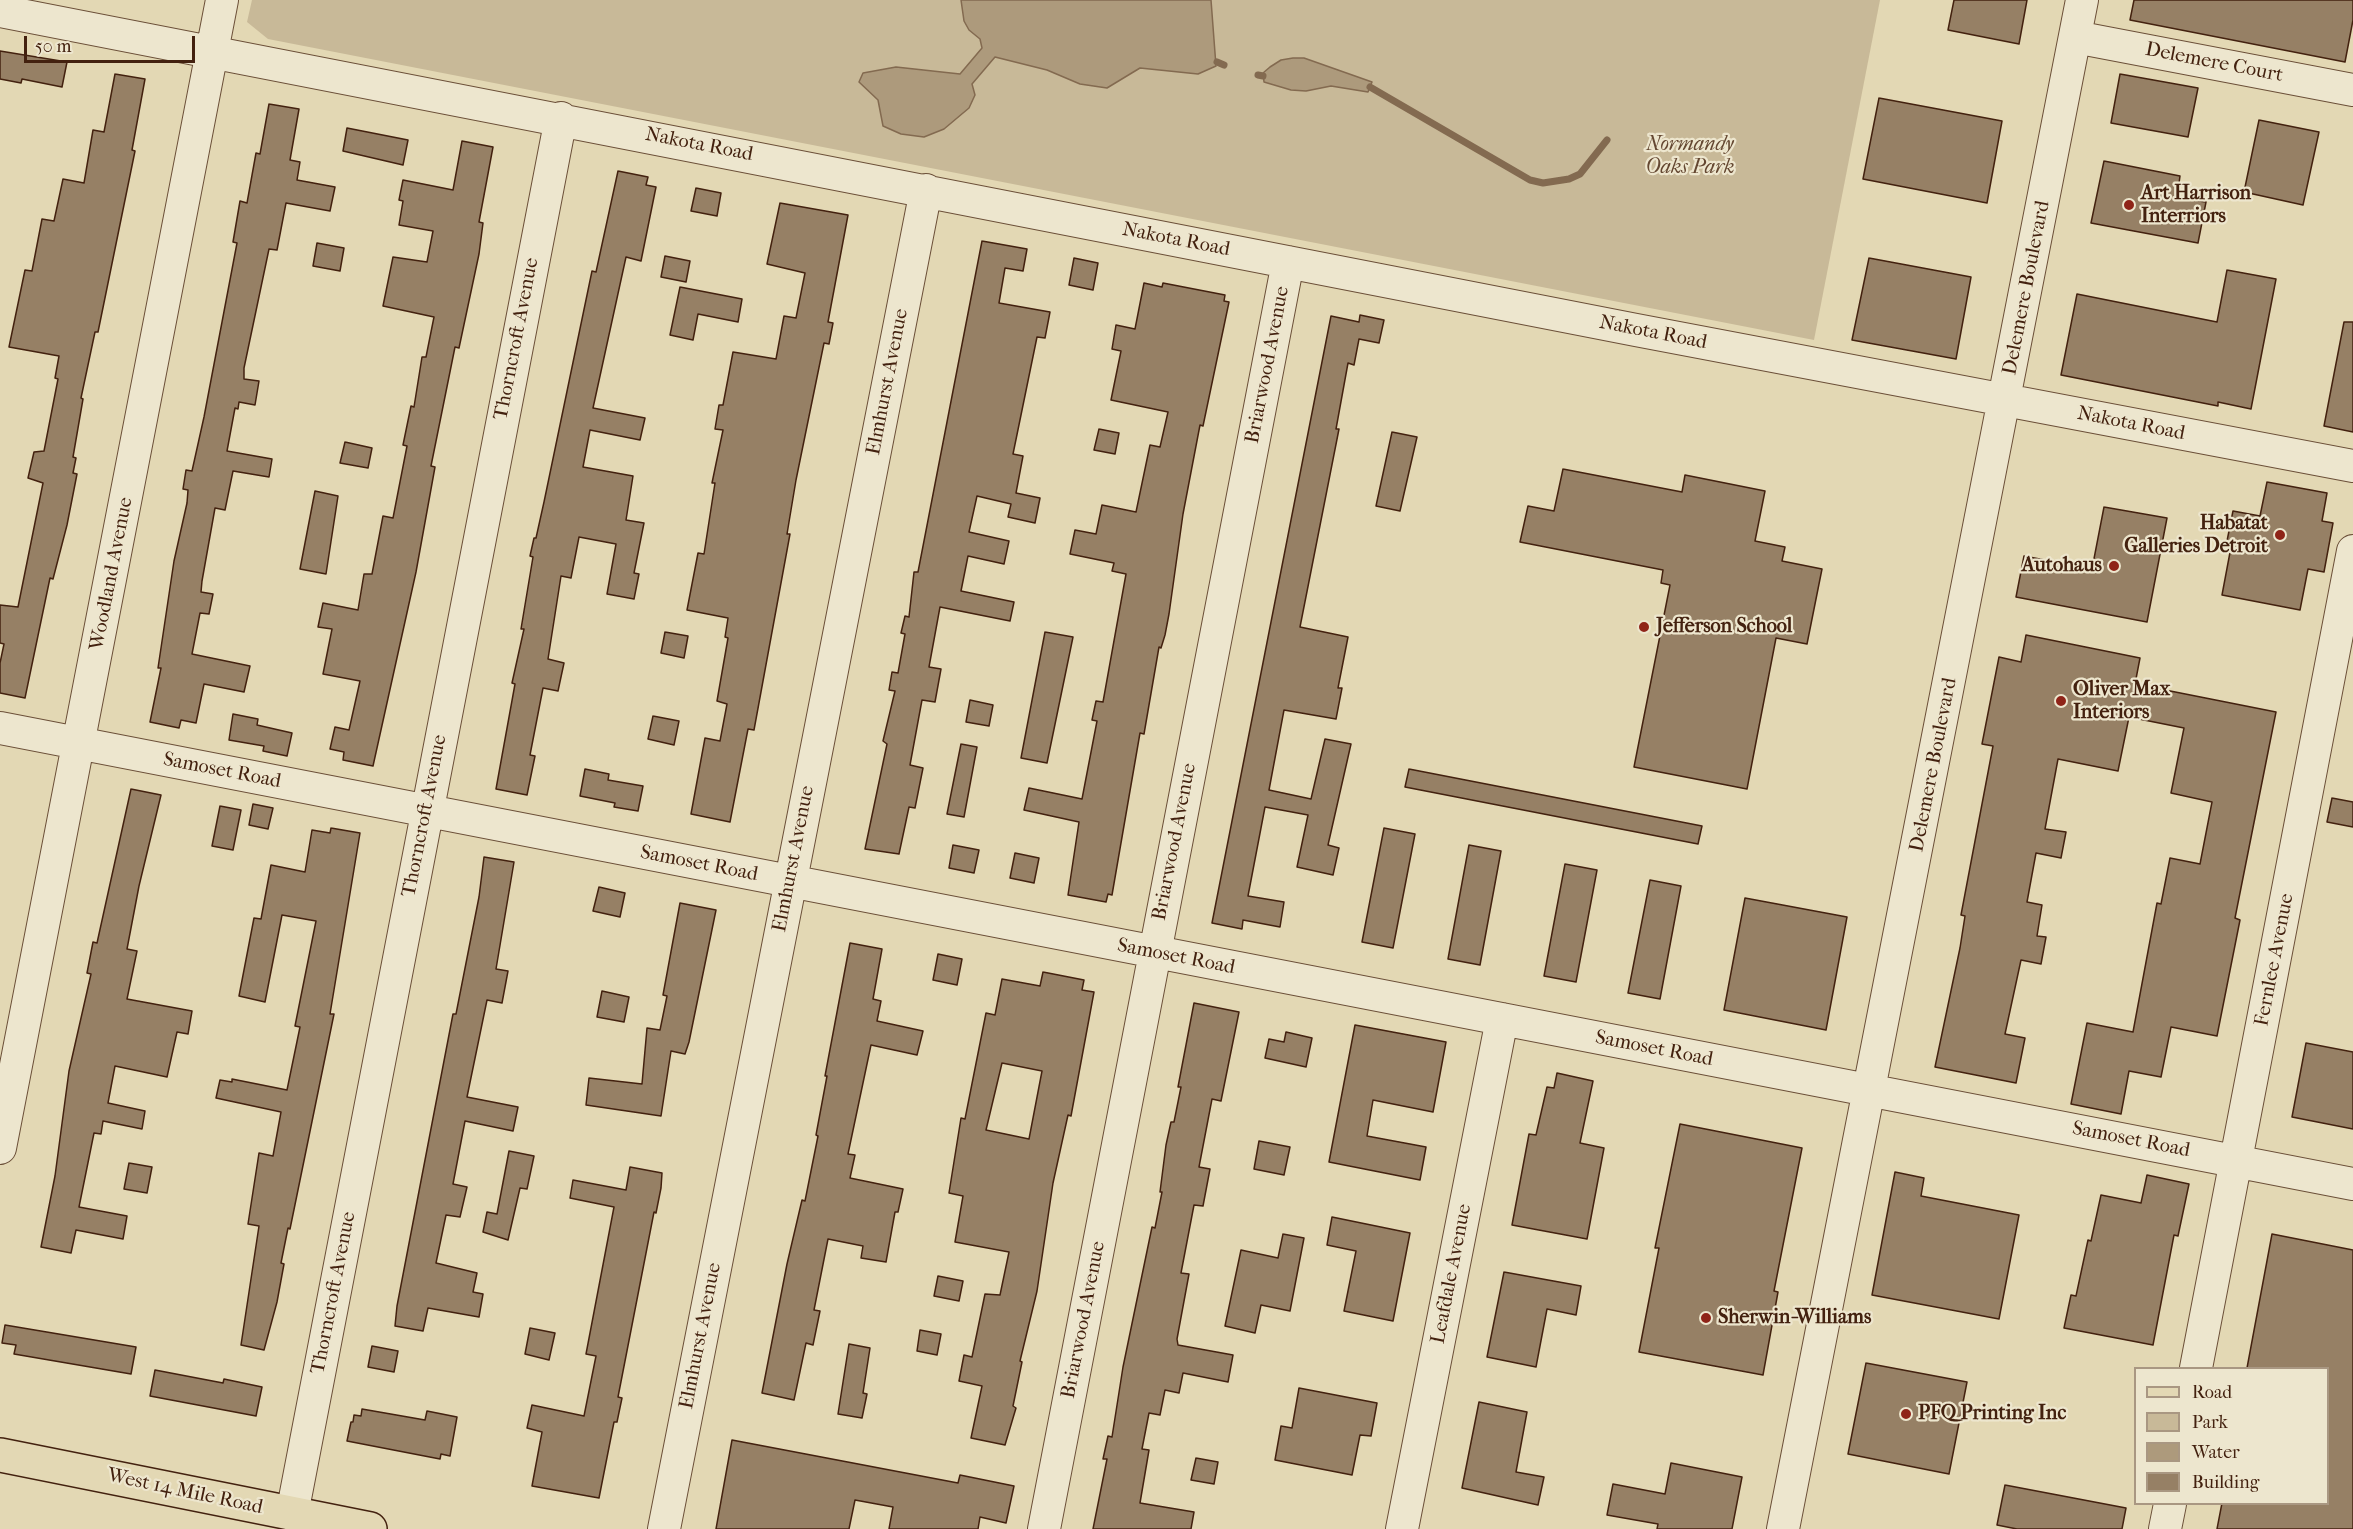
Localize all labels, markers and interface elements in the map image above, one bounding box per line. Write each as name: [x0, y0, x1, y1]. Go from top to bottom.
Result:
scale bar: [27, 24, 198, 62]
text: 50 m: [35, 36, 71, 57]
street label: Delemere Court: [2143, 38, 2285, 88]
street label: Nakota Road: [643, 123, 755, 167]
park label: Normandy Oaks Park: [1645, 133, 1735, 180]
place label: Art Harrison Interriors: [2141, 182, 2251, 229]
marker: Art Harrison Interriors: [2122, 198, 2136, 212]
street label: Delemere Boulevard: [1998, 199, 2056, 377]
street label: Nakota Road: [1120, 218, 1232, 262]
street label: Thorncroft Avenue: [489, 256, 545, 422]
street label: Briarwood Avenue: [1241, 284, 1295, 446]
street label: Elmhurst Avenue: [862, 307, 914, 457]
street label: Nakota Road: [1597, 311, 1709, 355]
street label: Nakota Road: [2075, 402, 2187, 446]
street label: Woodland Avenue: [85, 495, 139, 653]
place label: Habatat Galleries Detroit: [2124, 512, 2268, 559]
marker: Habatat Galleries Detroit: [2273, 528, 2287, 542]
place label: Autohaus: [2022, 554, 2102, 578]
marker: Autohaus: [2107, 559, 2121, 573]
place label: Jefferson School: [1656, 615, 1792, 639]
marker: Jefferson School: [1637, 620, 1651, 634]
street label: Delemere Boulevard: [1905, 676, 1963, 854]
place label: Oliver Max Interiors: [2073, 678, 2170, 725]
marker: Oliver Max Interiors: [2054, 694, 2068, 708]
street label: Thorncroft Avenue: [397, 733, 453, 899]
street label: Samoset Road: [161, 748, 283, 794]
street label: Briarwood Avenue: [1148, 761, 1202, 923]
street label: Elmhurst Avenue: [768, 784, 820, 934]
street label: Samoset Road: [638, 841, 760, 887]
street label: Fernlee Avenue: [2250, 892, 2300, 1028]
street label: Samoset Road: [1115, 934, 1237, 980]
street label: Samoset Road: [1593, 1026, 1715, 1072]
street label: Samoset Road: [2070, 1117, 2192, 1163]
street label: Leafdale Avenue: [1427, 1202, 1477, 1346]
street label: Thorncroft Avenue: [306, 1210, 362, 1376]
street label: Briarwood Avenue: [1057, 1239, 1111, 1401]
street label: Elmhurst Avenue: [675, 1261, 727, 1411]
place label: Sherwin-Williams: [1718, 1306, 1871, 1330]
marker: Sherwin-Williams: [1699, 1311, 1713, 1325]
legend: [2134, 1367, 2329, 1505]
text: Road: [2192, 1382, 2232, 1403]
place label: PFQ Printing Inc: [1918, 1402, 2066, 1426]
marker: PFQ Printing Inc: [1899, 1407, 1913, 1421]
text: Park: [2192, 1412, 2228, 1433]
text: Water: [2192, 1442, 2240, 1463]
street label: West 14 Mile Road: [105, 1464, 265, 1520]
text: Building: [2192, 1472, 2259, 1493]

